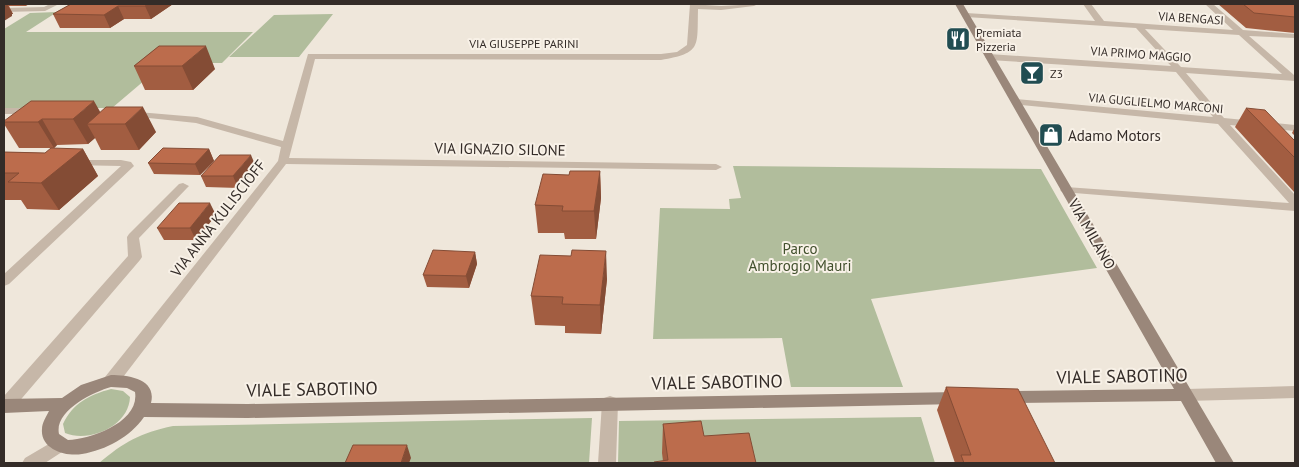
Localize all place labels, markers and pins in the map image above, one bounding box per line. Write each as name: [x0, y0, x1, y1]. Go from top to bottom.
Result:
place label: Premiata Pizzeria: [976, 25, 1021, 54]
restaurant icon: Premiata Pizzeria: [945, 26, 971, 52]
bar icon: Z3: [1019, 60, 1045, 86]
place label: Z3: [1050, 66, 1063, 81]
shop icon: Adamo Motors: [1038, 122, 1064, 148]
place label: Adamo Motors: [1068, 126, 1161, 145]

